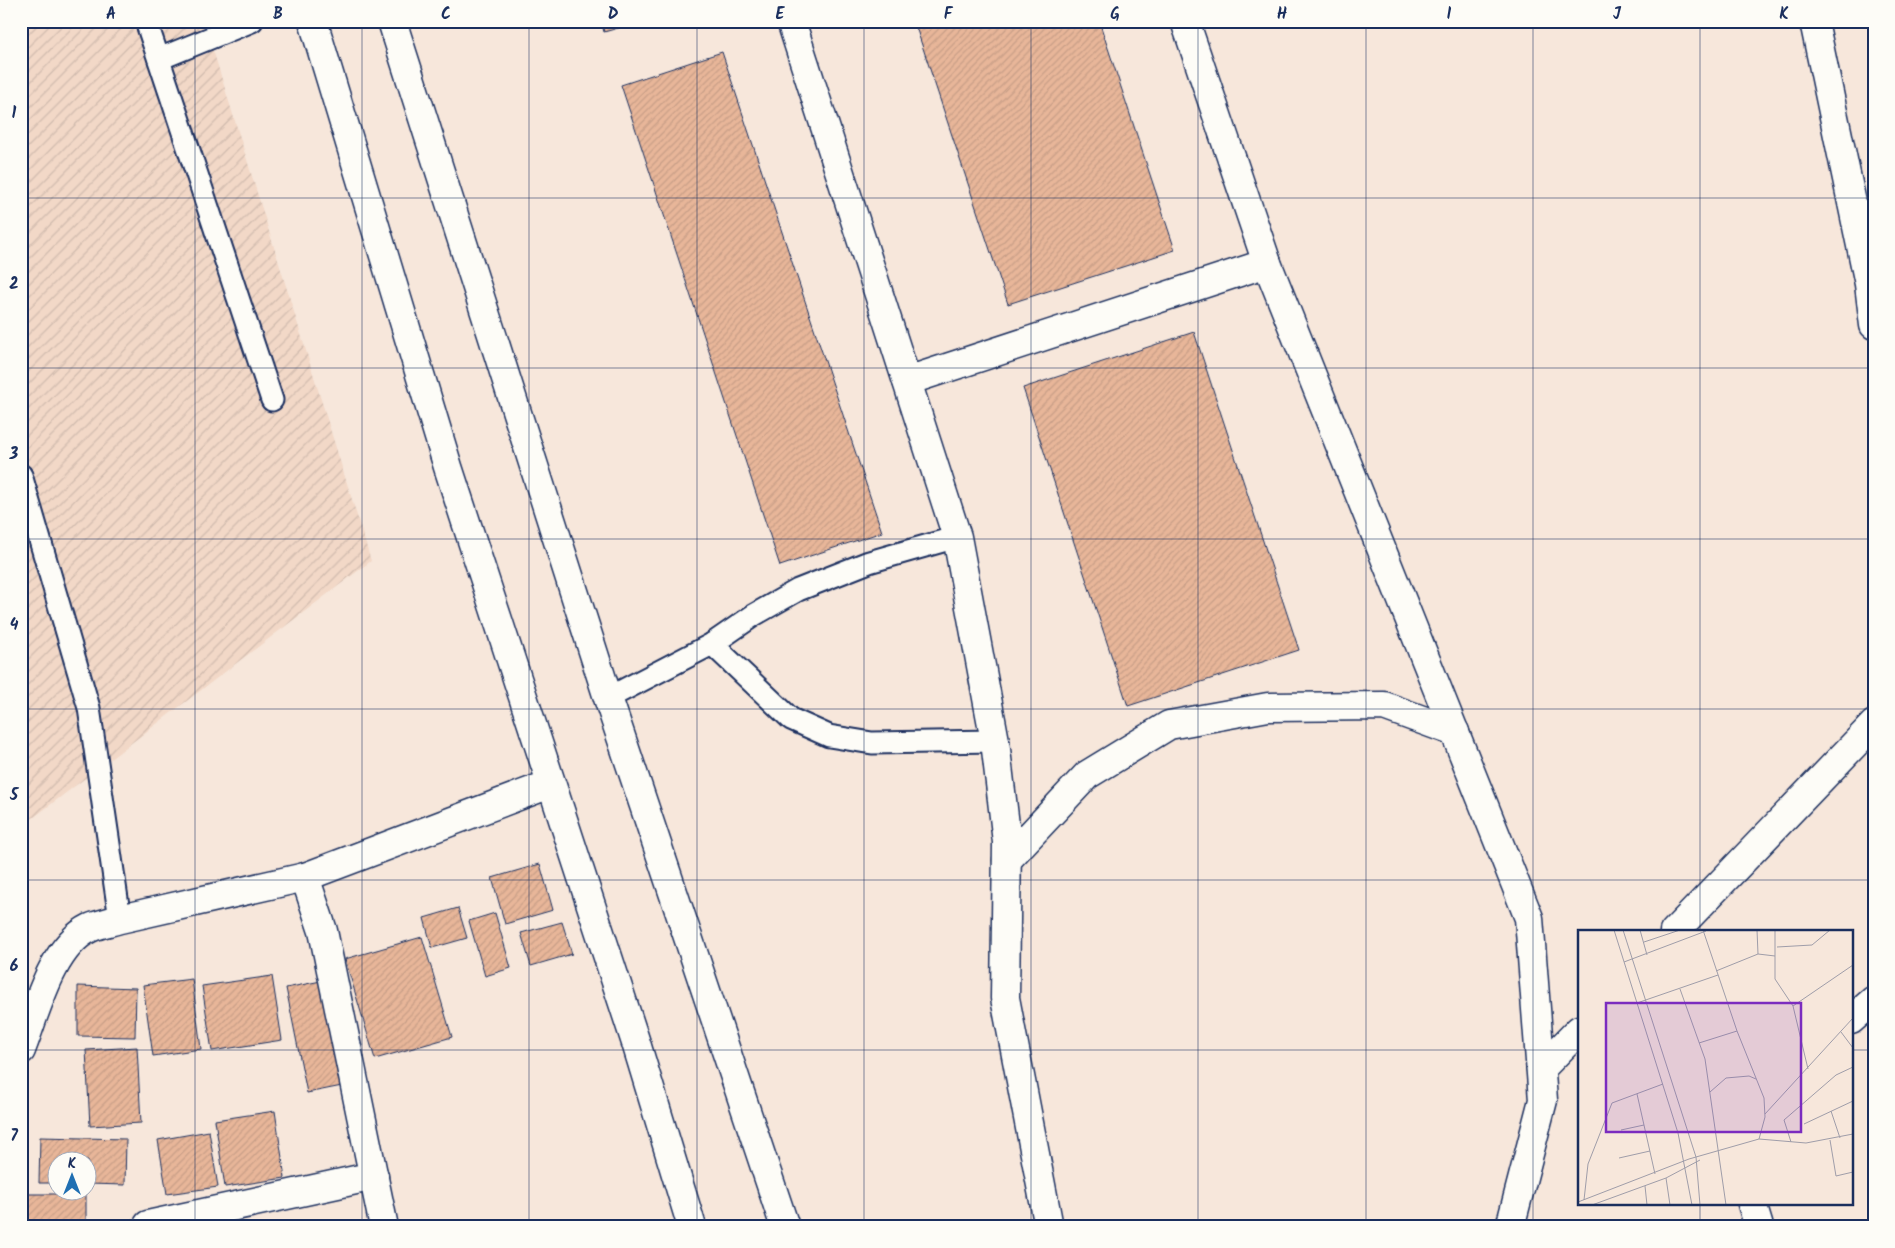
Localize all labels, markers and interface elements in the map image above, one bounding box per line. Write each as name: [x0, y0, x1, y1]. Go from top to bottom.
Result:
text: A: [106, 2, 116, 27]
text: B: [273, 2, 283, 27]
text: C: [441, 2, 451, 27]
text: D: [608, 2, 619, 27]
text: E: [776, 2, 786, 27]
text: F: [944, 2, 954, 27]
text: G: [1110, 2, 1120, 27]
text: H: [1277, 2, 1287, 27]
text: I: [1447, 2, 1452, 27]
text: J: [1613, 2, 1622, 27]
text: K: [1779, 2, 1789, 27]
text: 1: [12, 101, 17, 126]
text: 2: [9, 272, 19, 297]
text: 3: [9, 442, 19, 467]
text: 4: [10, 613, 19, 638]
text: 5: [9, 783, 20, 808]
inset map: [1578, 930, 1852, 1206]
text: 6: [10, 954, 19, 979]
text: 7: [10, 1124, 18, 1149]
north arrow: [48, 1150, 98, 1200]
text: K: [68, 1153, 77, 1175]

